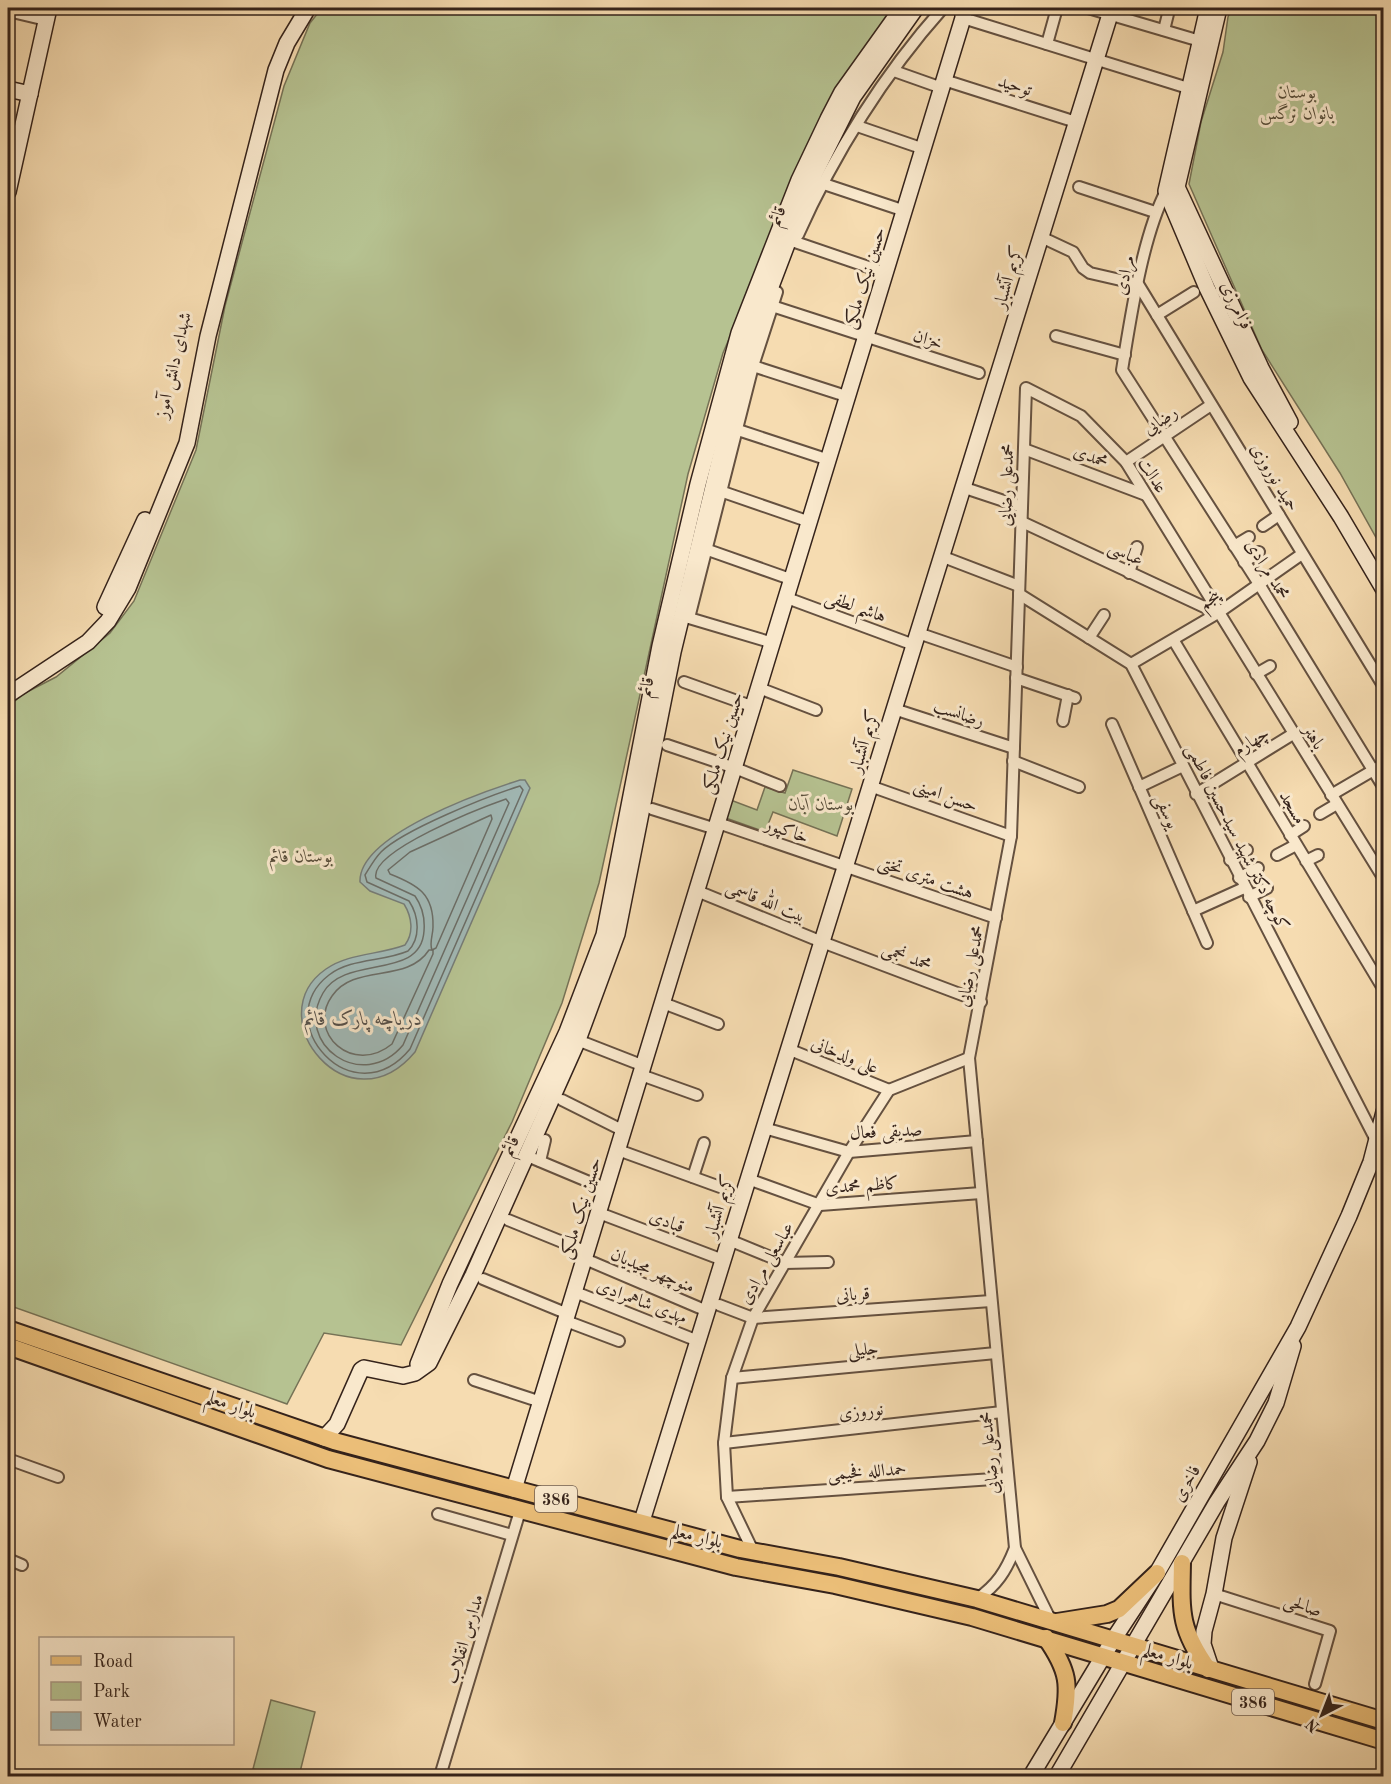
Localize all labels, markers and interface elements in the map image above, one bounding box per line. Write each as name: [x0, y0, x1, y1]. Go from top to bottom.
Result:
street label: توحید: [995, 72, 1034, 101]
park label: بوستان بانوان نرگس: [1260, 84, 1335, 125]
street label: قائم: [766, 204, 796, 231]
street label: حسین نیک ملکی: [840, 225, 892, 332]
street label: کریم آتشبار: [988, 243, 1033, 315]
street label: مرادی: [1112, 253, 1141, 298]
street label: فرامرزی: [1214, 279, 1255, 334]
street label: شهدای دانش آموز: [151, 310, 197, 422]
street label: خزان: [910, 327, 945, 354]
street label: رضایی: [1140, 403, 1182, 440]
street label: حمید نوروزی: [1246, 440, 1301, 515]
street label: محمدی: [1071, 442, 1110, 471]
street label: محمدعلی رضایی: [997, 443, 1020, 527]
street label: عدالت: [1134, 454, 1170, 497]
street label: محمد مرادی: [1239, 536, 1293, 604]
street label: عباسی: [1104, 538, 1146, 572]
street label: پنجم: [1196, 586, 1228, 619]
street label: هاشم لطفی: [820, 588, 888, 634]
street label: قائم: [636, 676, 664, 700]
street label: حسین نیک ملکی: [698, 690, 750, 797]
street label: رضانسب: [930, 697, 986, 733]
street label: کریم آتشبار: [844, 707, 889, 779]
street label: باهنر: [1297, 720, 1328, 754]
street label: چهارم: [1231, 724, 1276, 765]
street label: کوچه دکتر شهید سیدحسین فاطمی: [1179, 741, 1292, 935]
street label: حسن امینی: [910, 776, 980, 819]
street label: مسجد: [1275, 788, 1309, 827]
street label: یوسفی: [1148, 791, 1182, 834]
park label: بوستان آبان: [788, 794, 854, 815]
street label: خاکپور: [760, 815, 811, 849]
park label: بوستان قائم: [269, 848, 333, 872]
street label: هشت متری تختی: [875, 853, 976, 906]
street label: بیت الله قاسمی: [722, 872, 810, 928]
street label: محمدعلی رضایی: [954, 924, 991, 1009]
street label: محمد نجمی: [879, 938, 934, 976]
water label: دریاچه پارک قائم: [304, 1009, 422, 1036]
street label: علی ولدخانی: [807, 1034, 881, 1080]
street label: صدیقی فعال: [849, 1121, 923, 1146]
street label: قائم: [499, 1134, 529, 1162]
street label: حسین نیک ملکی: [556, 1155, 608, 1262]
street label: کریم آتشبار: [699, 1172, 744, 1244]
street label: کاظم محمدی: [824, 1173, 900, 1205]
street label: قبادی: [646, 1207, 687, 1238]
street label: عباسعلی مرادی: [736, 1219, 800, 1309]
street label: منوچهر مجیدیان: [607, 1245, 697, 1298]
street label: مهدی شاهمرادی: [593, 1277, 689, 1329]
street label: قربانی: [836, 1285, 871, 1307]
street label: جلیلی: [847, 1340, 879, 1363]
street label: بلوار معلم: [200, 1388, 258, 1430]
street label: نوروزی: [838, 1401, 885, 1424]
street label: محمدعلی رضایی: [977, 1411, 1006, 1495]
street label: حمدالله فخیمی: [827, 1459, 907, 1486]
street label: فاخری: [1169, 1462, 1205, 1505]
road number: 386: [535, 1486, 577, 1512]
street label: بلوار معلم: [667, 1522, 724, 1560]
street label: صالحی: [1281, 1591, 1324, 1622]
street label: مدارس انقلاب: [443, 1592, 488, 1687]
legend: [39, 1637, 234, 1745]
street label: بلوار معلم: [1138, 1641, 1195, 1681]
text: Road: [93, 1653, 133, 1671]
text: Park: [93, 1683, 130, 1701]
north arrow: [1292, 1685, 1352, 1745]
road number: 386: [1232, 1689, 1274, 1715]
text: Water: [93, 1713, 142, 1731]
text: N: [1303, 1714, 1323, 1735]

